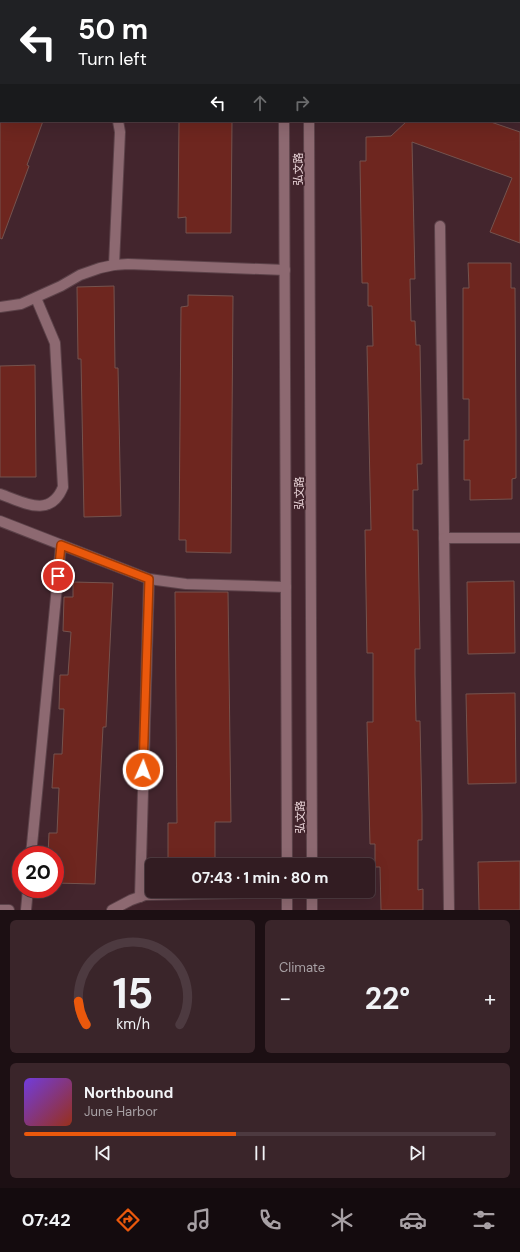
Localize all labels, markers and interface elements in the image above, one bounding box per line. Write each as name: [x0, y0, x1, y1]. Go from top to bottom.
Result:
text: 50 m: [78, 11, 148, 48]
icon: left: [12, 16, 64, 68]
text: Turn left: [78, 47, 147, 71]
icon: left: [207, 92, 229, 114]
icon: ahead: [249, 92, 271, 114]
icon: right: [291, 92, 313, 114]
street label: 弘文路: [291, 153, 305, 186]
street label: 弘文路: [292, 477, 306, 510]
pin: [41, 559, 75, 593]
icon: arrive: [47, 565, 69, 587]
position arrow: [122, 749, 164, 791]
street label: 弘文路: [293, 801, 307, 834]
speed limit sign: 20: [12, 846, 64, 898]
text: 07:43 · 1 min · 80 m: [192, 868, 328, 888]
text: Climate: [279, 959, 325, 976]
text: 15: [112, 966, 153, 1020]
text: 22°: [365, 979, 410, 1018]
text: −: [279, 984, 291, 1013]
text: +: [484, 984, 496, 1013]
text: km/h: [116, 1014, 149, 1032]
text: Northbound: [84, 1083, 173, 1103]
text: June Harbor: [84, 1103, 158, 1120]
icon: previous: [92, 1142, 114, 1164]
icon: pause: [249, 1142, 271, 1164]
icon: next: [406, 1142, 428, 1164]
icon: directions: [114, 1206, 142, 1234]
icon: music: [185, 1206, 213, 1234]
icon: phone: [256, 1206, 284, 1234]
icon: climate: [328, 1206, 356, 1234]
icon: car: [399, 1206, 427, 1234]
icon: filters: [470, 1206, 498, 1234]
text: 07:42: [22, 1208, 71, 1232]

